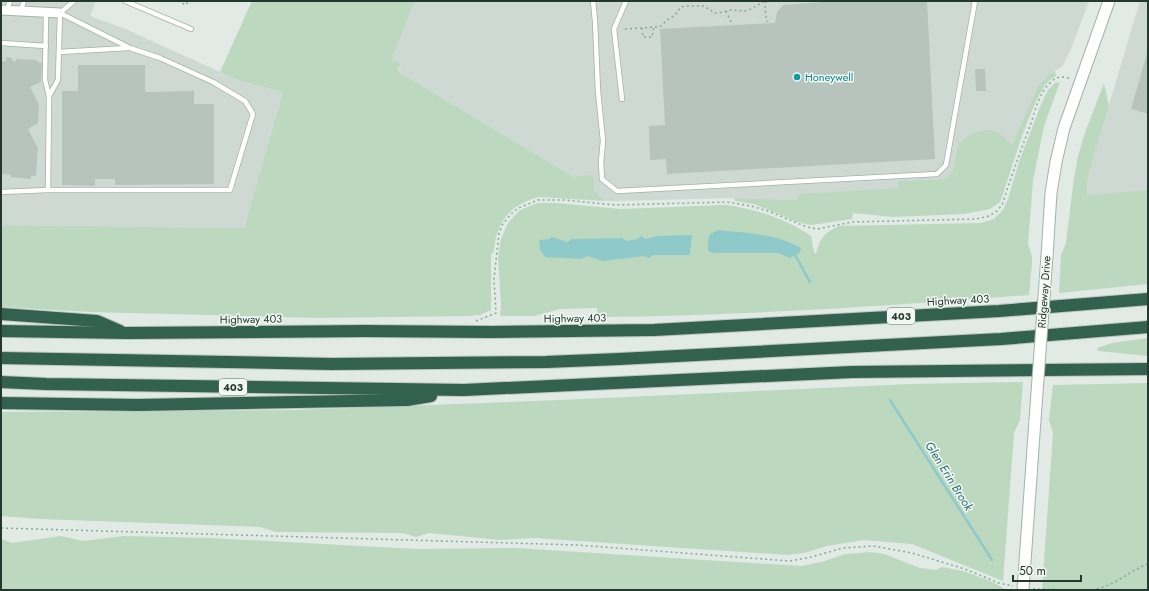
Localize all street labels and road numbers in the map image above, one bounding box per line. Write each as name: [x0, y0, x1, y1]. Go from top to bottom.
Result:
street label: Ridgeway Drive: [1033, 255, 1055, 329]
street label: Highway 403: [926, 290, 990, 310]
road number: 403: [887, 308, 915, 324]
street label: Highway 403: [544, 309, 606, 327]
street label: Highway 403: [220, 310, 282, 328]
road number: 403: [219, 379, 247, 395]

